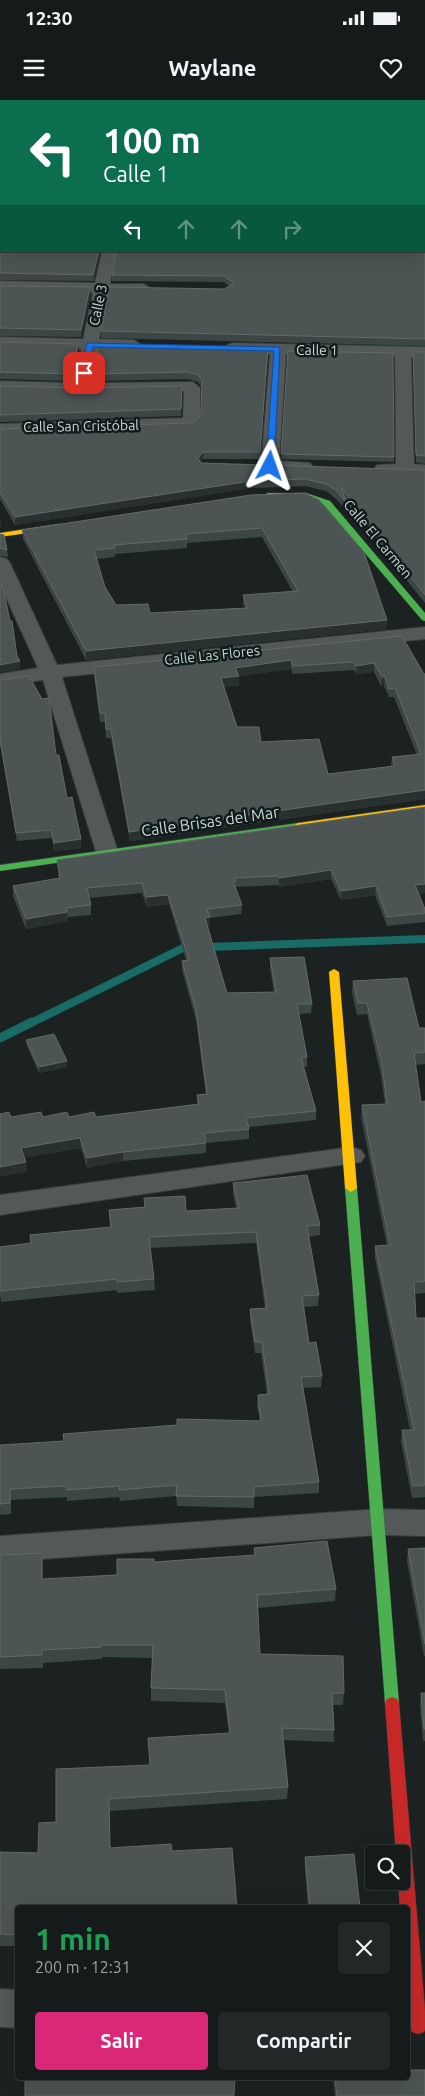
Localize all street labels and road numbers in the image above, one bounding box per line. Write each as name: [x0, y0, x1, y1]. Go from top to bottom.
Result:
street label: Calle 3: [86, 283, 110, 327]
street label: Calle 1: [296, 342, 338, 358]
street label: Calle San Cristóbal: [23, 417, 139, 435]
street label: Calle El Carmen: [340, 496, 416, 582]
street label: Calle Las Flores: [163, 642, 261, 668]
street label: Calle Brisas del Mar: [140, 802, 280, 840]

